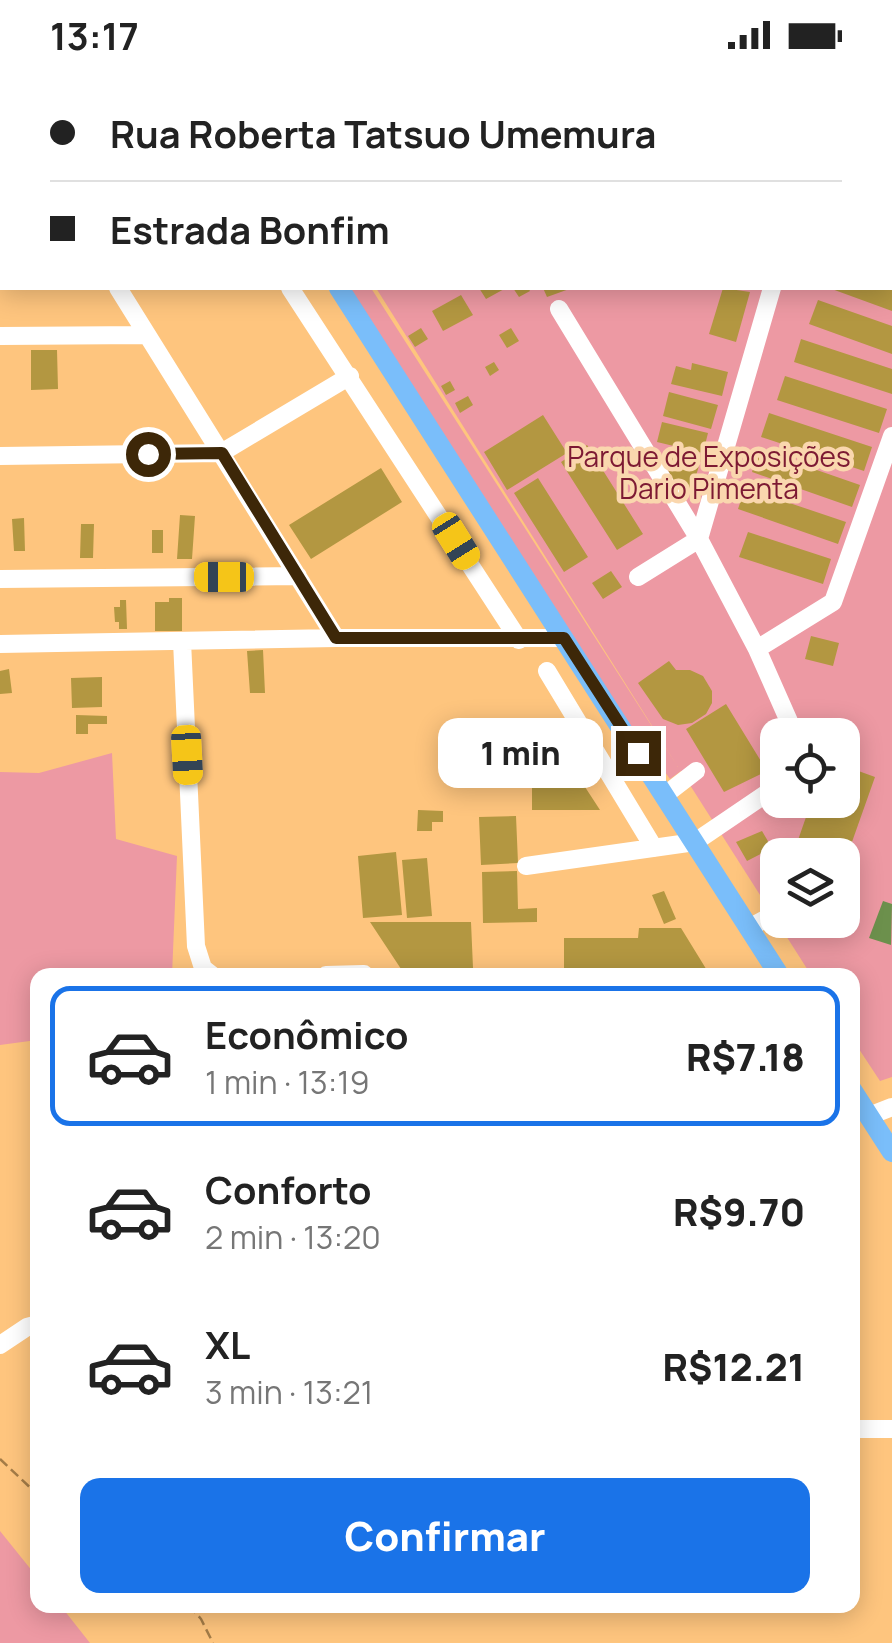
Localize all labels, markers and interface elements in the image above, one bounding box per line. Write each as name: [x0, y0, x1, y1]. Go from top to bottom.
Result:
text: 13:17: [50, 9, 139, 61]
text: Rua Roberta Tatsuo Umemura: [110, 107, 656, 159]
text: Estrada Bonfim: [110, 203, 390, 255]
route start: [126, 432, 171, 477]
park label: Parque de Exposições Dario Pimenta: [567, 437, 851, 507]
car: [427, 508, 485, 574]
car: [194, 562, 254, 592]
callout: 1 min: [438, 718, 603, 788]
map controls: [760, 718, 860, 938]
button: locate: [760, 718, 860, 818]
car: [170, 724, 204, 786]
text: 1 min: [480, 731, 561, 775]
route end: [616, 731, 661, 776]
button: layers: [760, 838, 860, 938]
text: Econômico: [205, 1008, 409, 1060]
icon: car: [85, 1011, 175, 1101]
text: R$7.18: [686, 1030, 805, 1082]
text: 1 min · 13:19: [205, 1060, 370, 1104]
text: Conforto: [205, 1163, 371, 1215]
icon: car: [85, 1166, 175, 1256]
text: R$9.70: [673, 1185, 805, 1237]
text: 2 min · 13:20: [205, 1215, 381, 1259]
text: XL: [205, 1318, 250, 1370]
icon: car: [85, 1321, 175, 1411]
text: R$12.21: [663, 1340, 805, 1392]
text: 3 min · 13:21: [205, 1370, 373, 1414]
button: Confirmar: [80, 1478, 810, 1593]

